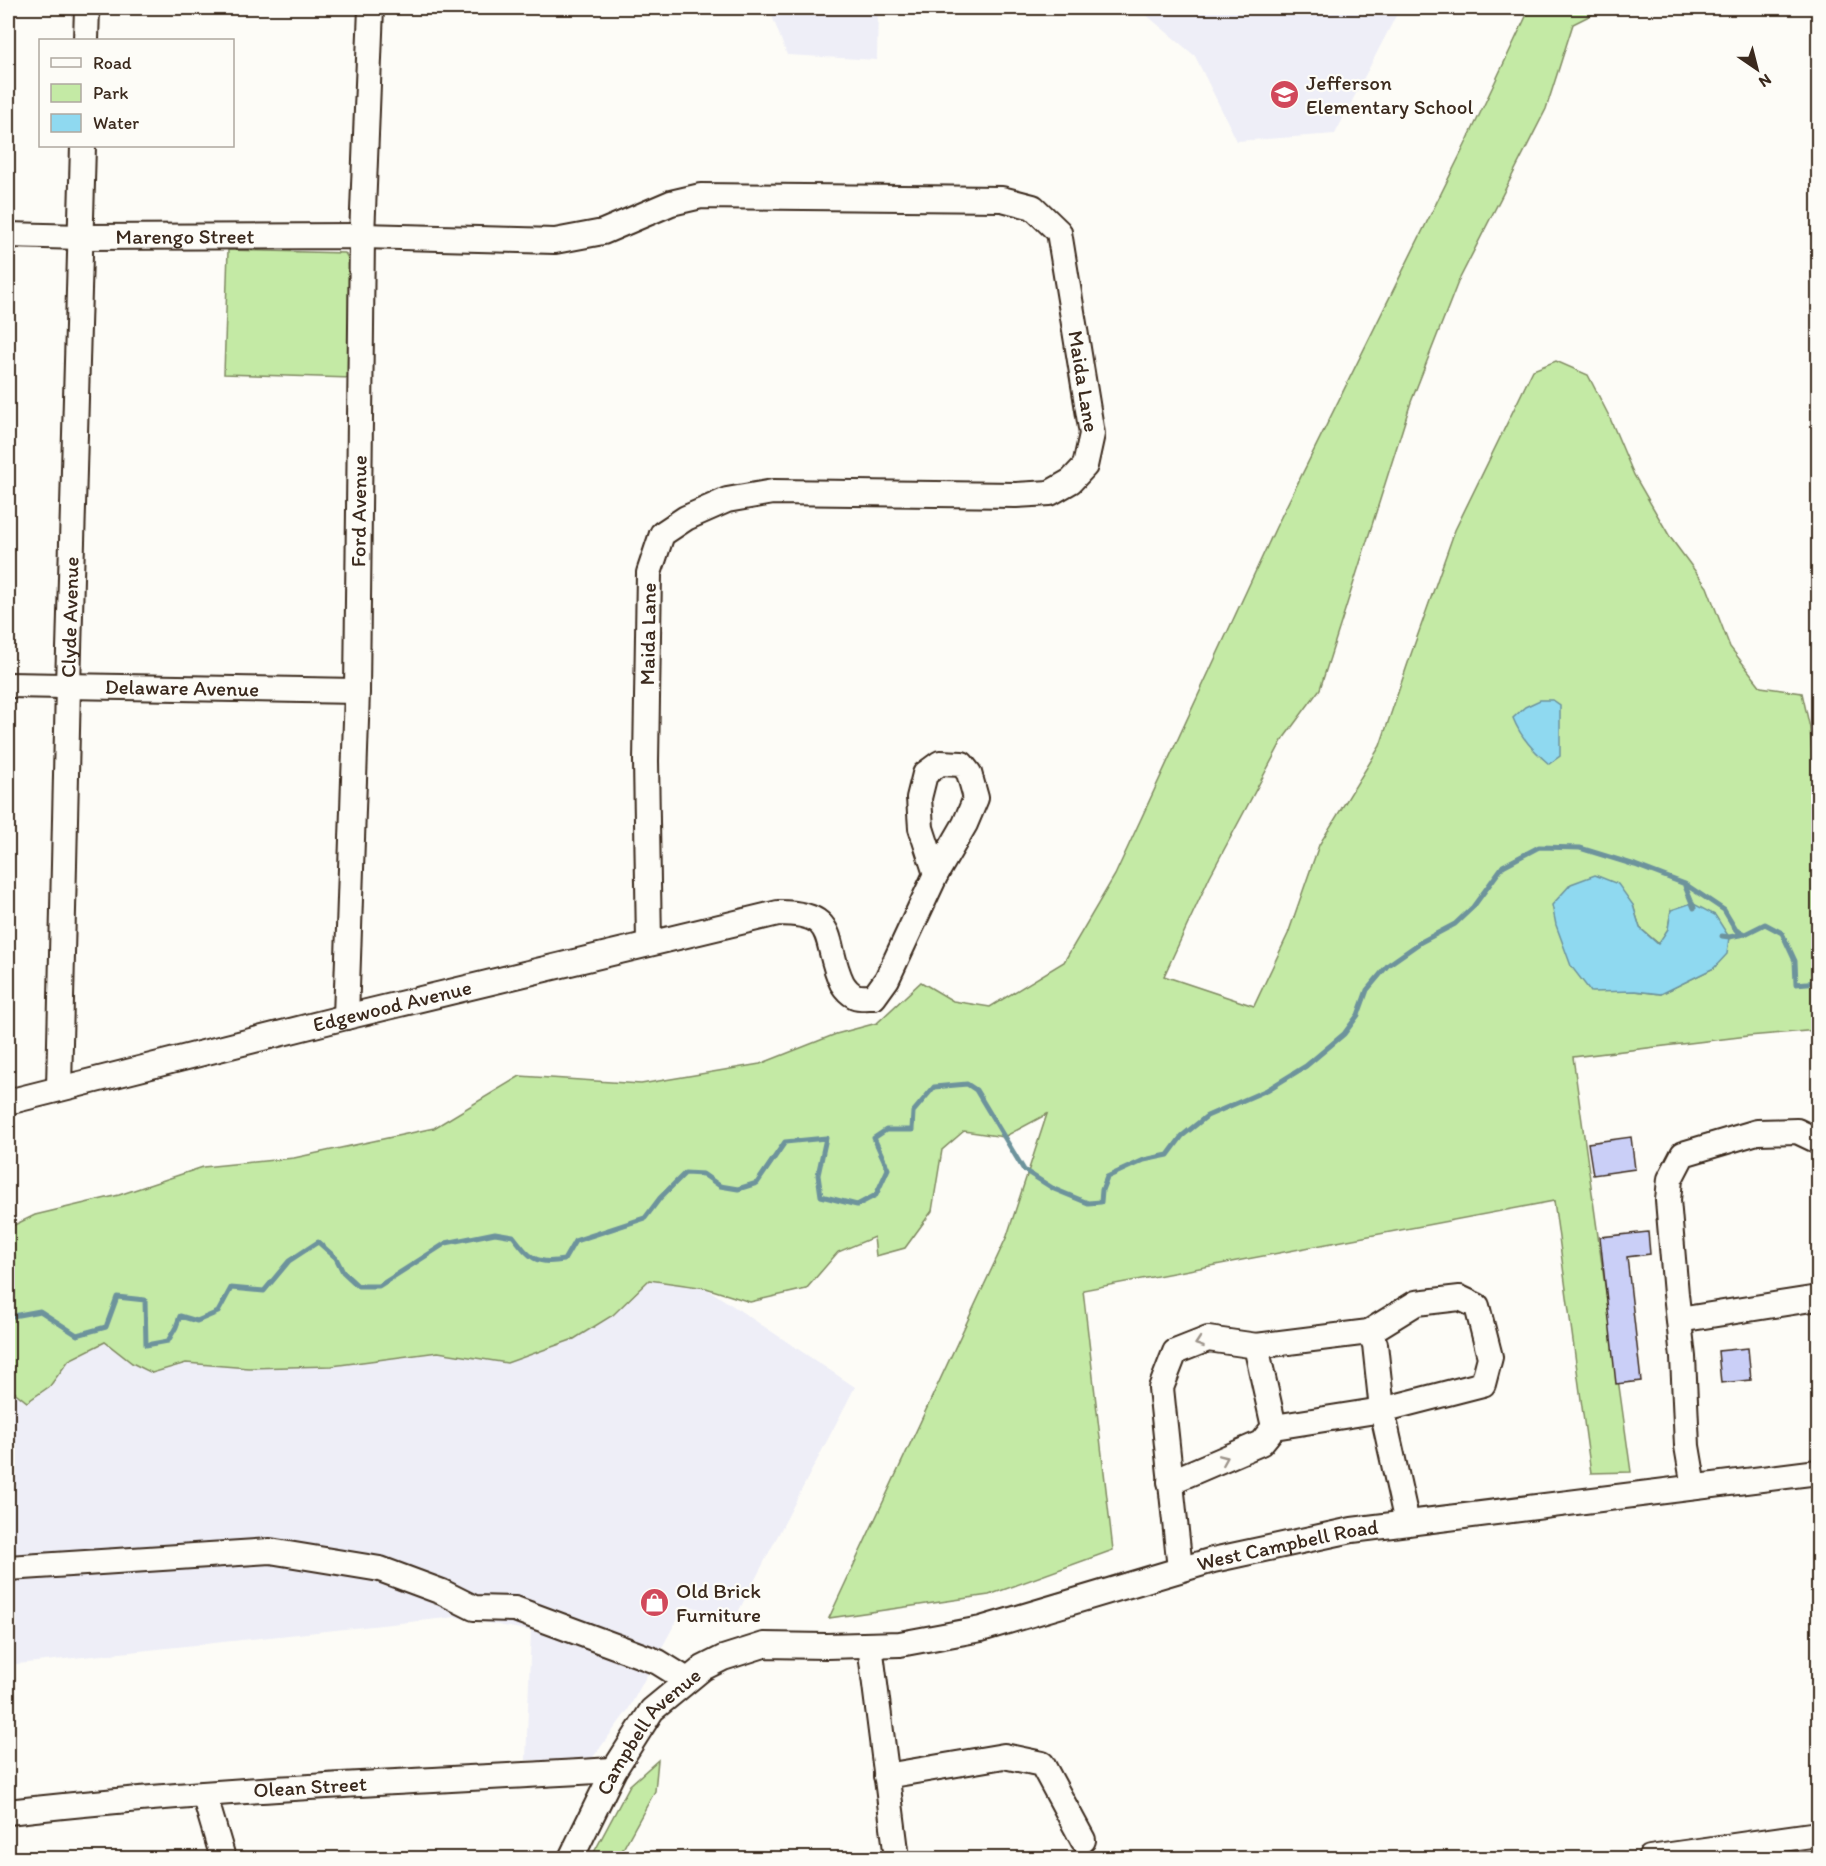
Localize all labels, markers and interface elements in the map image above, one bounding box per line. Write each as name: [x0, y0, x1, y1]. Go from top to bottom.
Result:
legend: [39, 39, 234, 147]
north arrow: [1727, 39, 1787, 99]
text: Road: [93, 52, 132, 74]
place label: Jefferson Elementary School: [1306, 70, 1474, 119]
text: N: [1755, 70, 1775, 92]
school or university icon: Jefferson Elementary School: [1269, 79, 1301, 111]
text: Park: [93, 82, 128, 104]
text: Water: [93, 112, 139, 134]
street label: Marengo Street: [116, 223, 254, 249]
street label: Maida Lane: [1063, 328, 1105, 434]
street label: Ford Avenue: [345, 455, 372, 567]
street label: Clyde Avenue: [55, 556, 84, 678]
street label: Maida Lane: [634, 582, 661, 686]
street label: Delaware Avenue: [105, 674, 259, 701]
street label: Edgewood Avenue: [310, 974, 474, 1037]
one-way arrow: [1195, 1336, 1205, 1348]
one-way arrow: [1217, 1455, 1228, 1467]
street label: West Campbell Road: [1194, 1514, 1379, 1576]
place label: Old Brick Furniture: [676, 1578, 761, 1627]
shop icon: Old Brick Furniture: [639, 1587, 671, 1619]
street label: Campbell Avenue: [591, 1662, 706, 1799]
street label: Olean Street: [252, 1771, 367, 1802]

